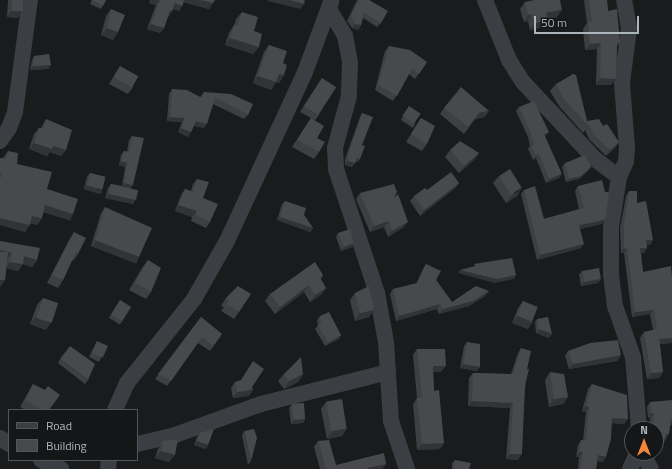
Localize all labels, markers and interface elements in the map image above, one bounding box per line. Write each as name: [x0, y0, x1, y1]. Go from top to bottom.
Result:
scale bar: [536, 8, 641, 34]
text: 50 m: [541, 13, 567, 32]
legend: [8, 409, 138, 461]
text: Road: [46, 416, 72, 435]
north arrow: [624, 421, 664, 461]
text: N: [640, 422, 648, 438]
text: Building: [46, 436, 87, 455]

